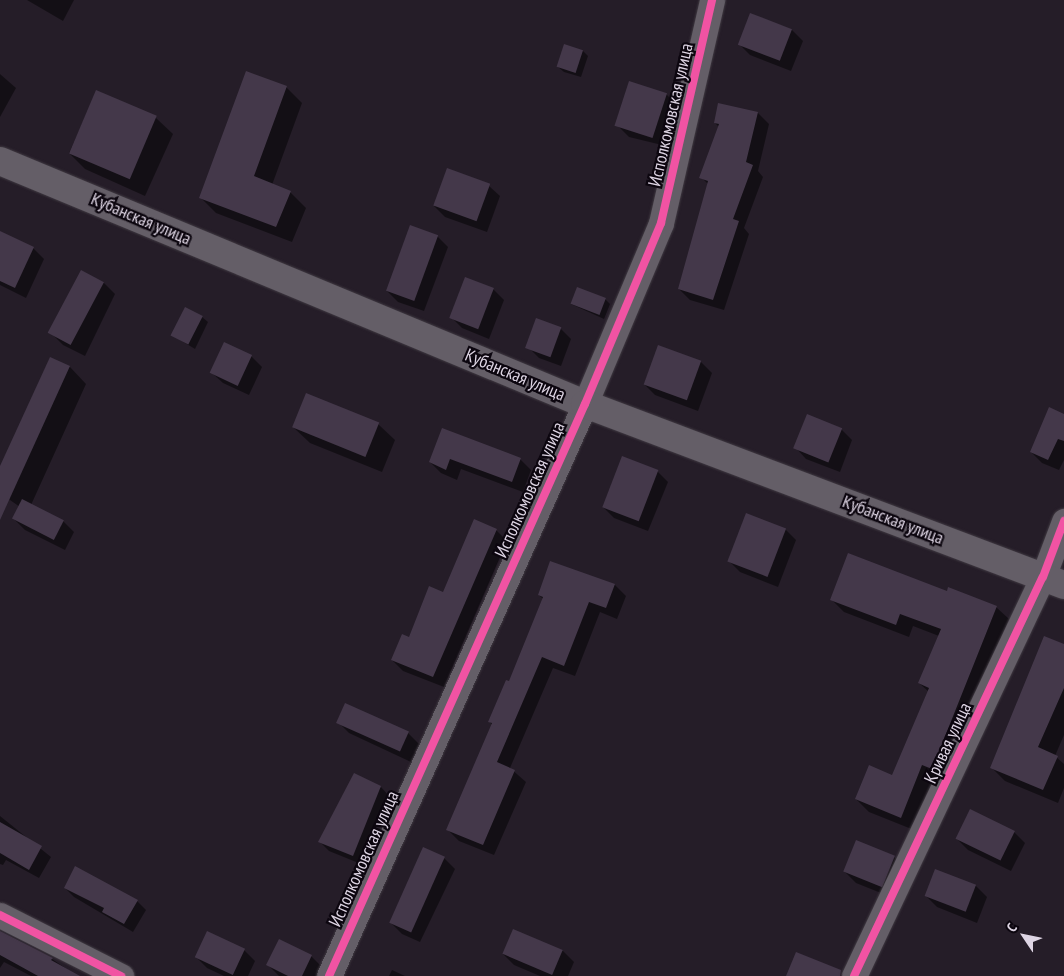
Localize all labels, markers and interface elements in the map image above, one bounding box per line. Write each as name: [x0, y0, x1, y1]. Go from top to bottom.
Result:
street label: Исполкомовская улица: [644, 41, 698, 189]
street label: Кубанская улица: [88, 188, 194, 250]
street label: Кубанская улица: [462, 344, 568, 406]
street label: Исполкомовская улица: [490, 419, 570, 561]
street label: Кубанская улица: [839, 491, 947, 549]
street label: Кривая улица: [920, 699, 976, 787]
street label: Исполкомовская улица: [324, 788, 404, 930]
north arrow: [999, 911, 1049, 961]
text: С: [1002, 920, 1021, 935]

